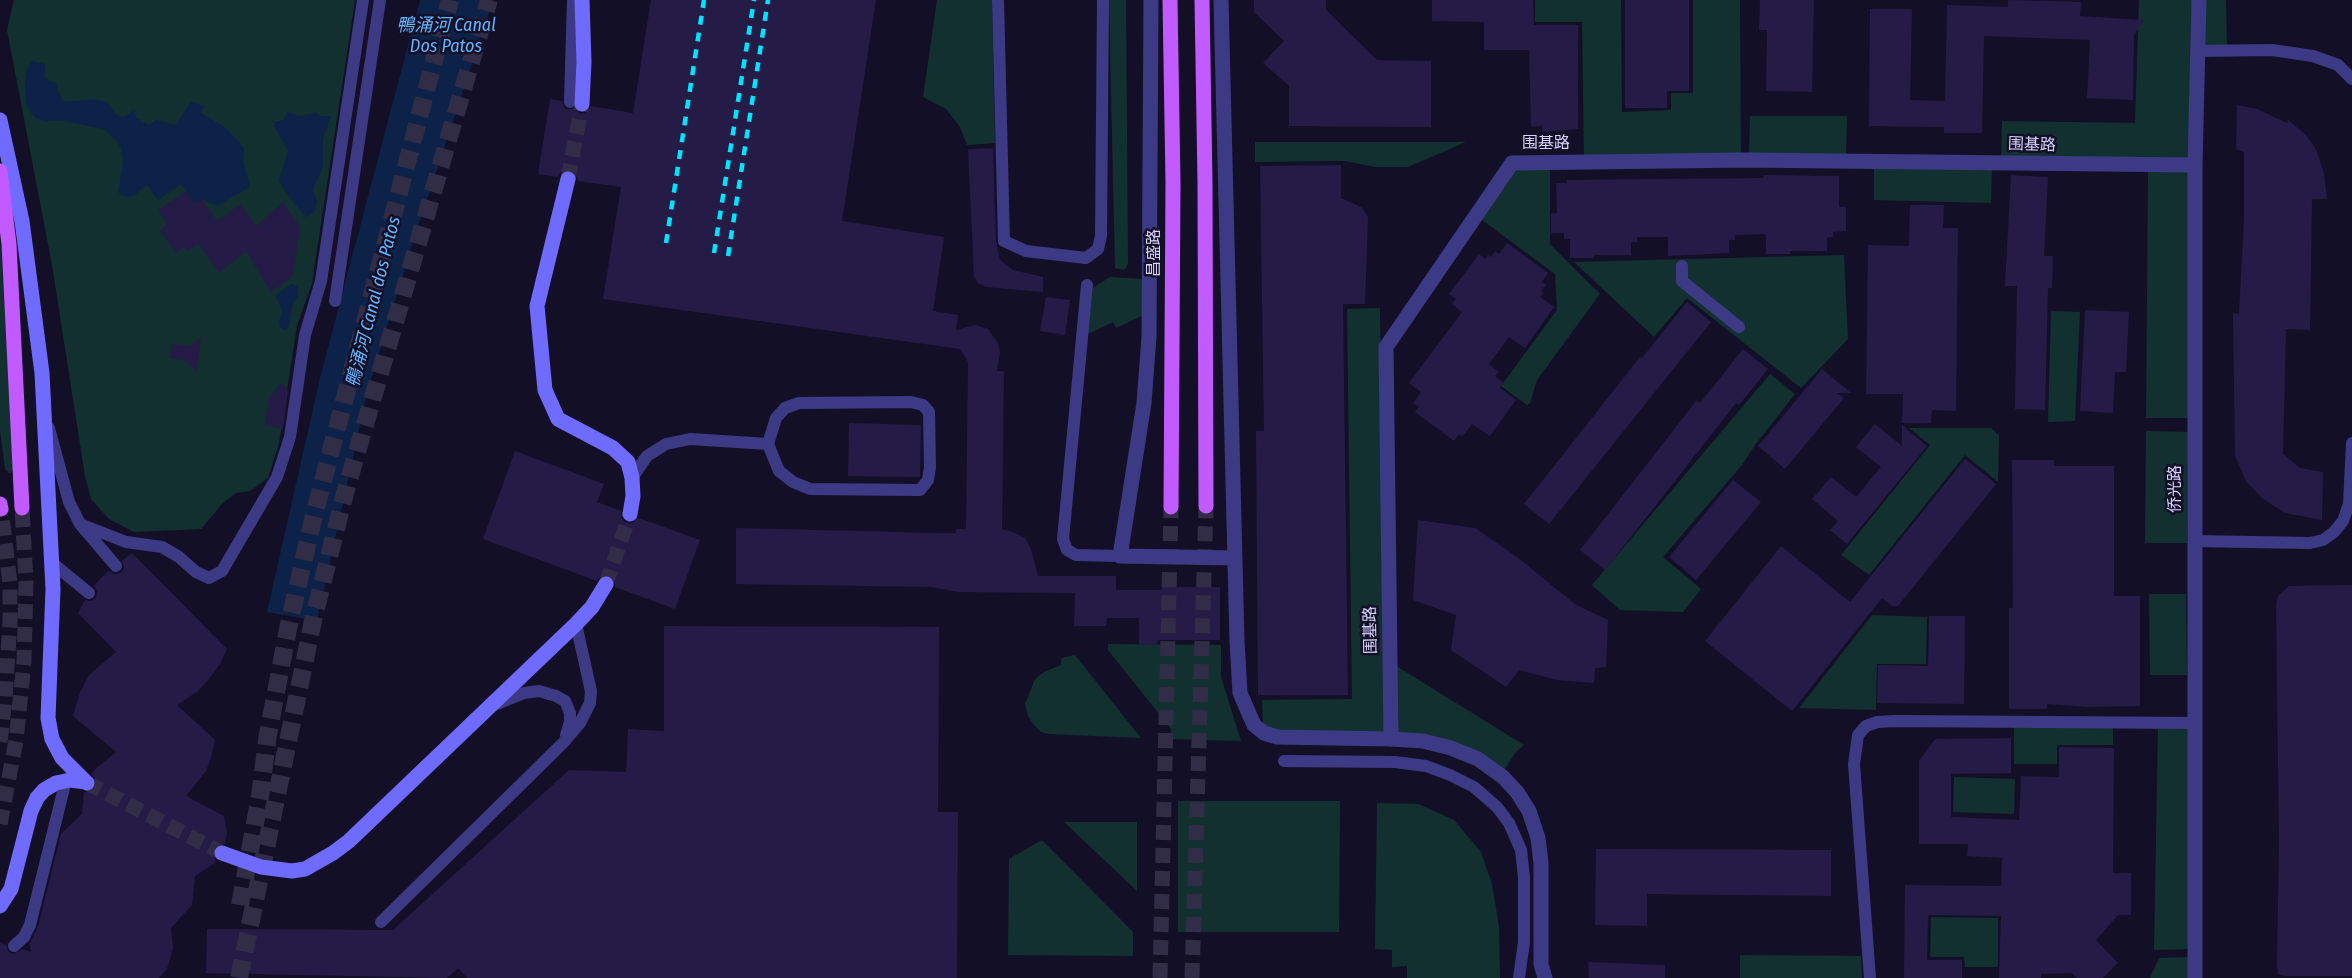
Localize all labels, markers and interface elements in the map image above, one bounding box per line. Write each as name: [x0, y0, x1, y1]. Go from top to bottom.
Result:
water label: 鴨涌河 Canal Dos Patos: [396, 15, 496, 57]
street label: 围基路: [1522, 134, 1570, 154]
street label: 围基路: [2008, 135, 2056, 155]
water label: 鴨涌河 Canal dos Patos: [342, 214, 406, 390]
street label: 昌盛路: [1145, 229, 1165, 277]
street label: 侨光路: [2166, 465, 2186, 513]
street label: 围基路: [1361, 606, 1381, 654]

